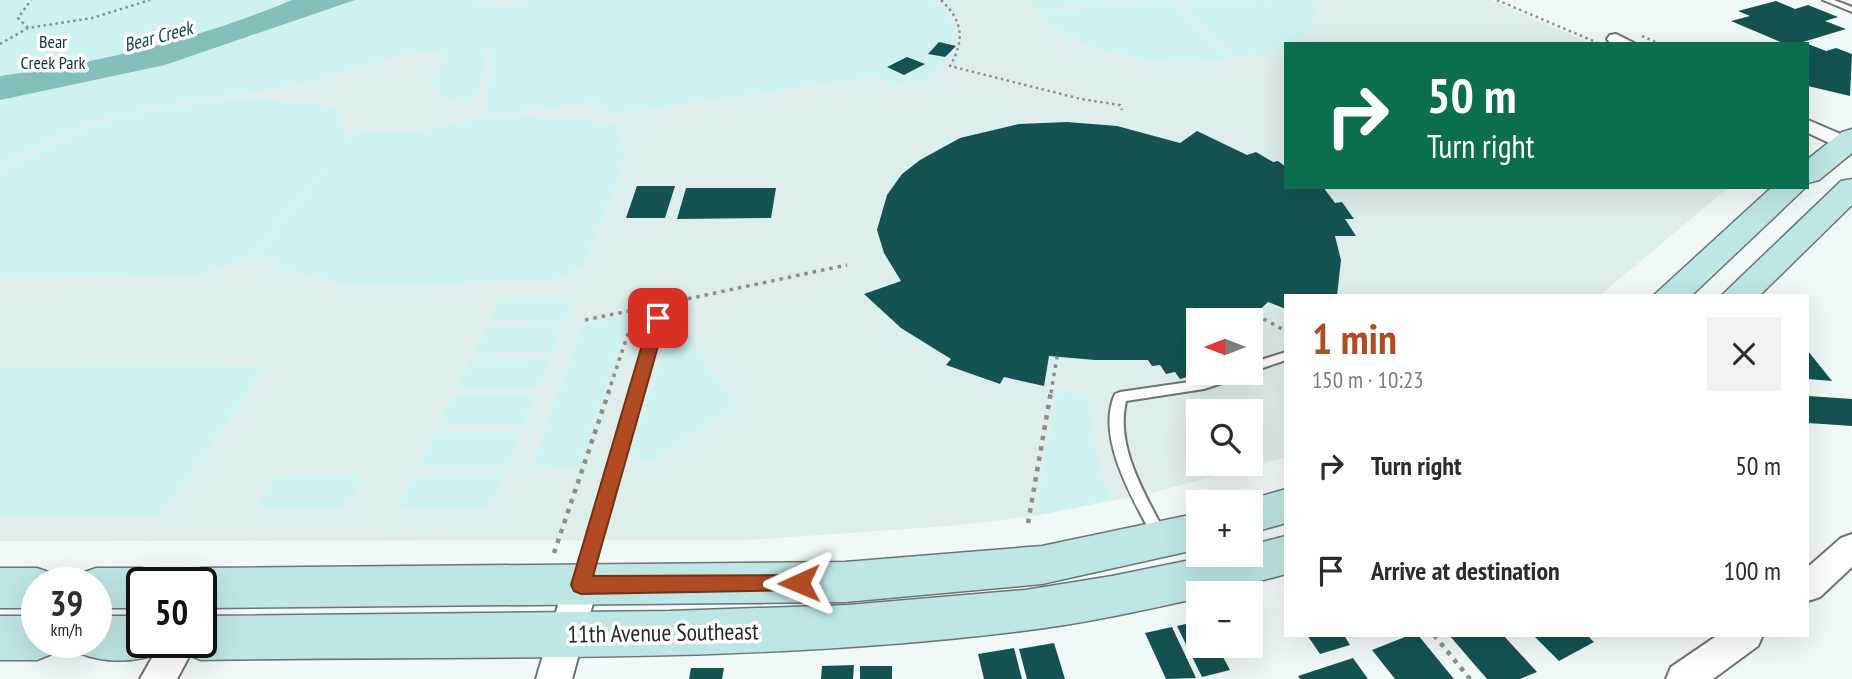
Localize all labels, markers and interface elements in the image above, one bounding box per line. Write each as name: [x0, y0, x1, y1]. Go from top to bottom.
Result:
water label: Bear Creek: [121, 15, 198, 57]
park label: Bear Creek Park: [21, 30, 85, 74]
text: 50 m: [1427, 63, 1516, 127]
icon: right: [1312, 70, 1403, 161]
text: Turn right: [1427, 125, 1535, 167]
pin: [628, 288, 688, 348]
icon: arrive: [639, 299, 677, 337]
north arrow: [1186, 308, 1264, 385]
map controls: [1186, 308, 1263, 658]
text: 1 min: [1312, 311, 1397, 366]
button: close: [1707, 317, 1781, 391]
text: 150 m · 10:23: [1312, 365, 1424, 394]
button: search: [1186, 399, 1263, 476]
icon: right: [1312, 447, 1350, 485]
text: Turn right: [1371, 449, 1462, 482]
text: 50 m: [1735, 449, 1781, 482]
button: +: [1186, 490, 1263, 567]
position arrow: [762, 546, 836, 620]
icon: arrive: [1312, 552, 1350, 590]
text: Arrive at destination: [1371, 554, 1560, 587]
text: 100 m: [1723, 554, 1781, 587]
speed limit sign: 50: [126, 567, 217, 658]
text: 39: [50, 580, 83, 626]
button: −: [1186, 581, 1263, 658]
street label: 11th Avenue Southeast: [567, 615, 759, 650]
text: km/h: [51, 618, 82, 641]

